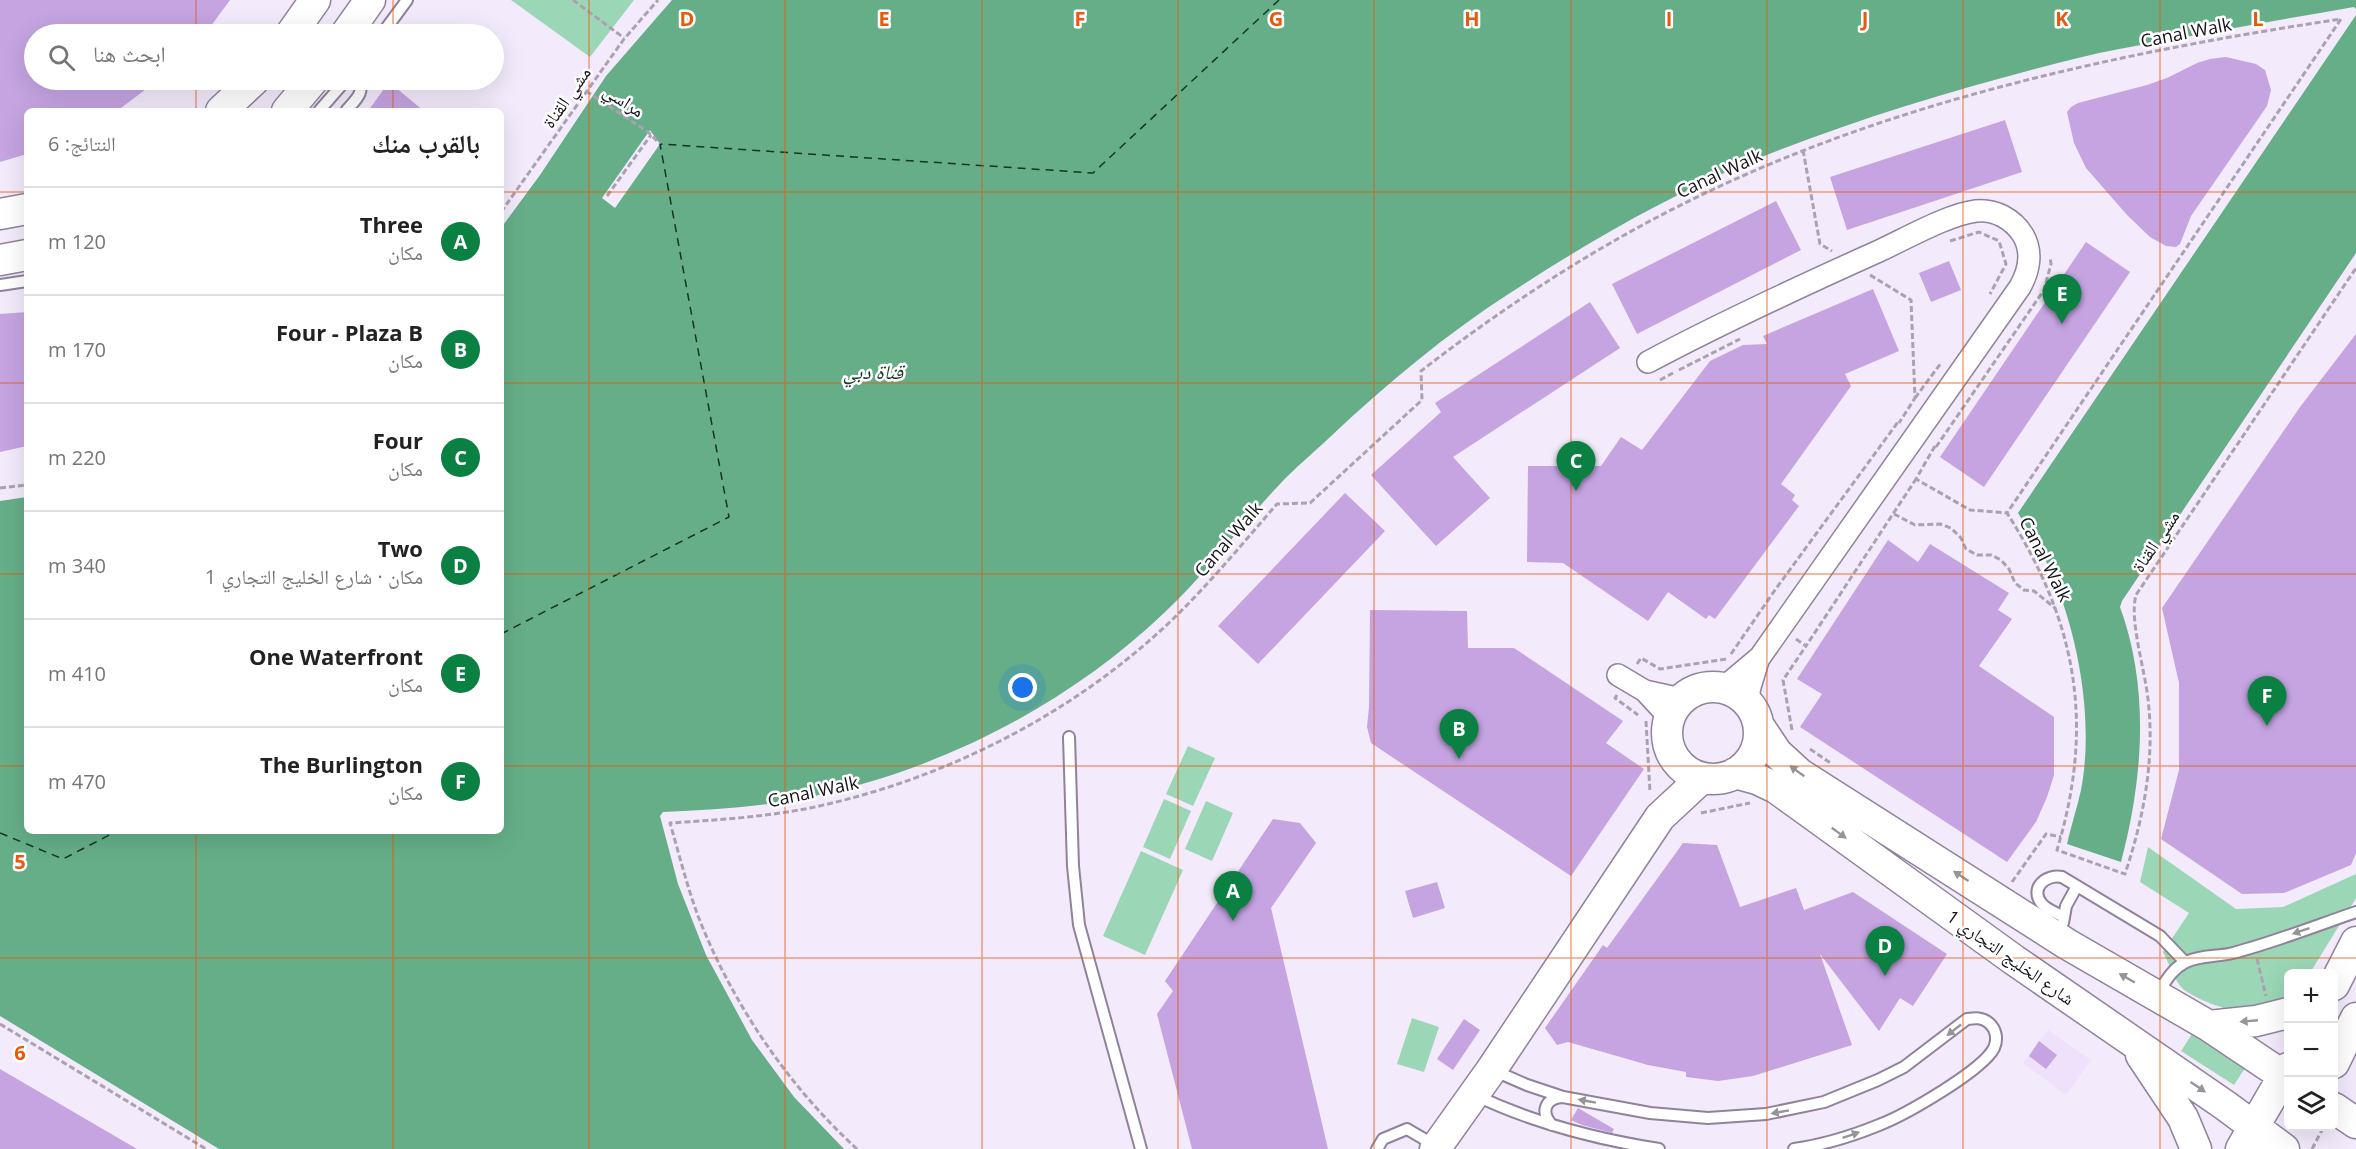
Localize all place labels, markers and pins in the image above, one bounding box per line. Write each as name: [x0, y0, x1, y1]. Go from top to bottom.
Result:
pin: E: [2042, 274, 2082, 324]
pin: C: [1556, 442, 1596, 491]
pin: F: [2248, 676, 2286, 726]
pin: B: [1440, 710, 1478, 759]
pin: A: [1214, 872, 1252, 921]
pin: D: [1866, 926, 1904, 976]

